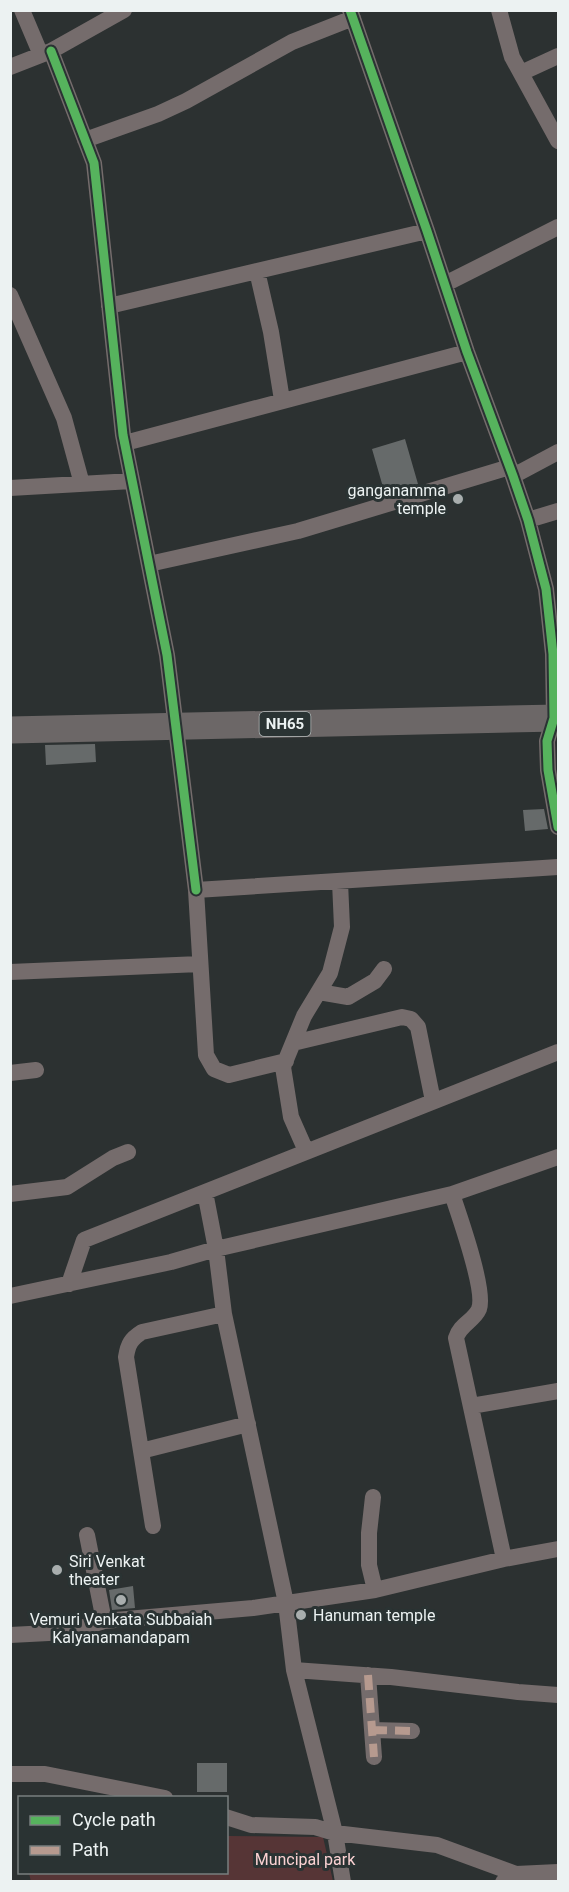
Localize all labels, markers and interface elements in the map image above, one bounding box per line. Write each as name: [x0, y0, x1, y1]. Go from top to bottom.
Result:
place label: ganganamma temple: [347, 481, 446, 518]
marker: ganganamma temple: [451, 492, 465, 506]
road number: NH65: [260, 712, 310, 736]
place label: Siri Venkat theater: [69, 1552, 145, 1589]
marker: Siri Venkat theater: [50, 1563, 64, 1577]
marker: Vemuri Venkata Subbaiah Kalyanamandapam: [114, 1593, 128, 1607]
place label: Hanuman temple: [313, 1606, 435, 1625]
marker: Hanuman temple: [294, 1608, 308, 1622]
place label: Vemuri Venkata Subbaiah Kalyanamandapam: [30, 1610, 212, 1647]
legend: [18, 1796, 228, 1874]
text: Cycle path: [72, 1809, 156, 1830]
text: Path: [72, 1839, 109, 1860]
park label: Muncipal park: [255, 1850, 356, 1869]

